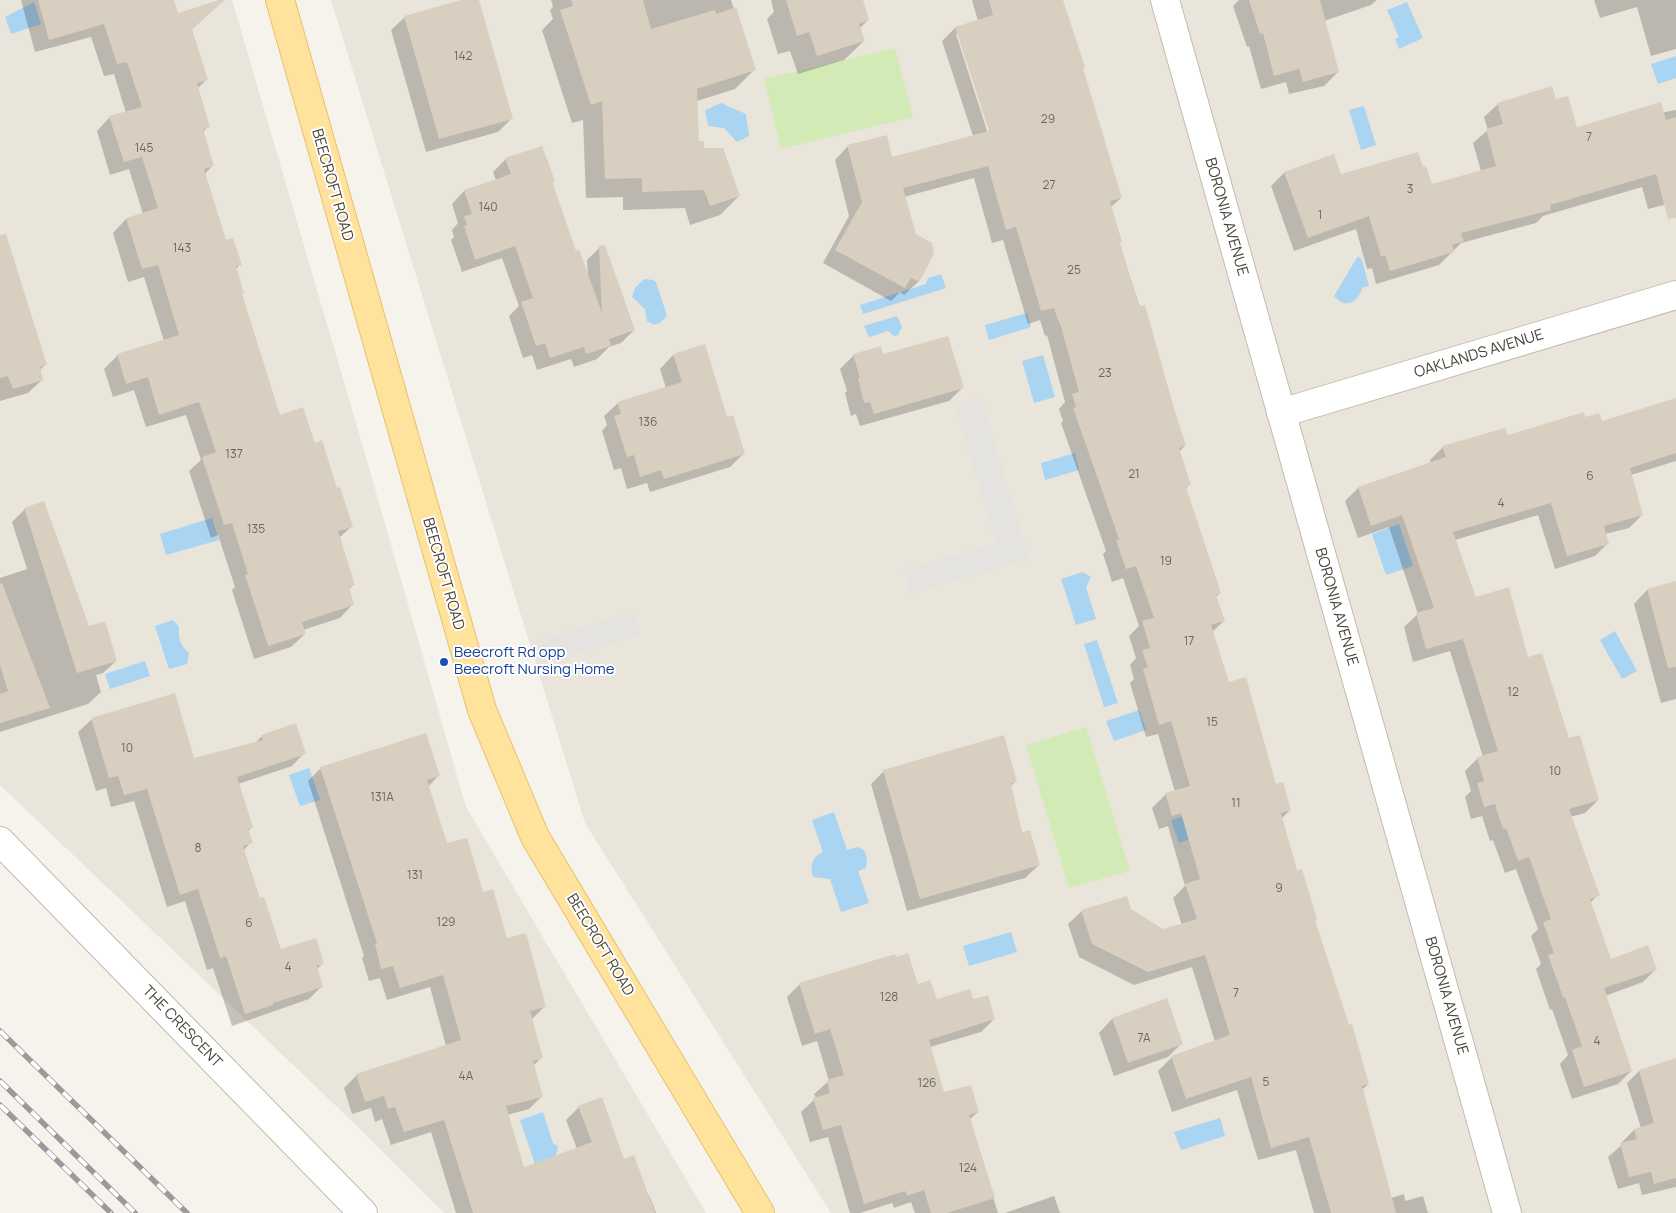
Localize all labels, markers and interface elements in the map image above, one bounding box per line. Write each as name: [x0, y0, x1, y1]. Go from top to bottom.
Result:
house number: 142: [454, 50, 472, 64]
house number: 29: [1041, 113, 1055, 127]
street label: BEECROFT ROAD: [307, 127, 357, 243]
house number: 7: [1586, 131, 1592, 145]
house number: 145: [135, 142, 153, 156]
street label: BORONIA AVENUE: [1201, 156, 1251, 278]
house number: 27: [1043, 179, 1055, 193]
house number: 3: [1407, 183, 1413, 197]
house number: 140: [478, 201, 498, 215]
house number: 1: [1318, 209, 1322, 223]
house number: 143: [173, 242, 191, 256]
house number: 25: [1067, 264, 1081, 278]
street label: OAKLANDS AVENUE: [1412, 326, 1546, 382]
house number: 23: [1098, 367, 1112, 381]
house number: 136: [639, 416, 657, 430]
house number: 137: [225, 448, 243, 462]
house number: 21: [1128, 468, 1140, 482]
house number: 6: [1586, 470, 1594, 484]
house number: 4: [1497, 497, 1505, 511]
street label: BEECROFT ROAD: [418, 516, 468, 632]
house number: 135: [247, 523, 265, 537]
street label: BORONIA AVENUE: [1311, 546, 1361, 668]
house number: 19: [1160, 555, 1172, 569]
house number: 17: [1184, 635, 1194, 649]
place label: Beecroft Rd opp Beecroft Nursing Home: [454, 644, 615, 679]
marker: Beecroft Rd opp Beecroft Nursing Home: [438, 656, 450, 668]
house number: 12: [1507, 686, 1519, 700]
house number: 15: [1206, 716, 1218, 730]
house number: 10: [121, 742, 133, 756]
house number: 10: [1549, 765, 1561, 779]
house number: 131A: [370, 791, 394, 805]
house number: 11: [1231, 797, 1241, 811]
house number: 8: [195, 842, 201, 856]
house number: 131: [407, 869, 423, 883]
house number: 9: [1275, 882, 1283, 896]
street label: BEECROFT ROAD: [562, 891, 638, 999]
house number: 129: [437, 916, 455, 930]
house number: 6: [245, 917, 253, 931]
street label: BORONIA AVENUE: [1421, 935, 1471, 1057]
house number: 4: [284, 961, 292, 975]
street label: THE CRESCENT: [138, 982, 226, 1072]
house number: 7: [1233, 987, 1239, 1001]
house number: 128: [880, 991, 898, 1005]
house number: 7A: [1137, 1032, 1151, 1046]
house number: 4: [1593, 1035, 1601, 1049]
house number: 4A: [459, 1070, 473, 1084]
house number: 5: [1263, 1076, 1269, 1090]
house number: 126: [918, 1077, 936, 1091]
house number: 124: [959, 1162, 977, 1176]

